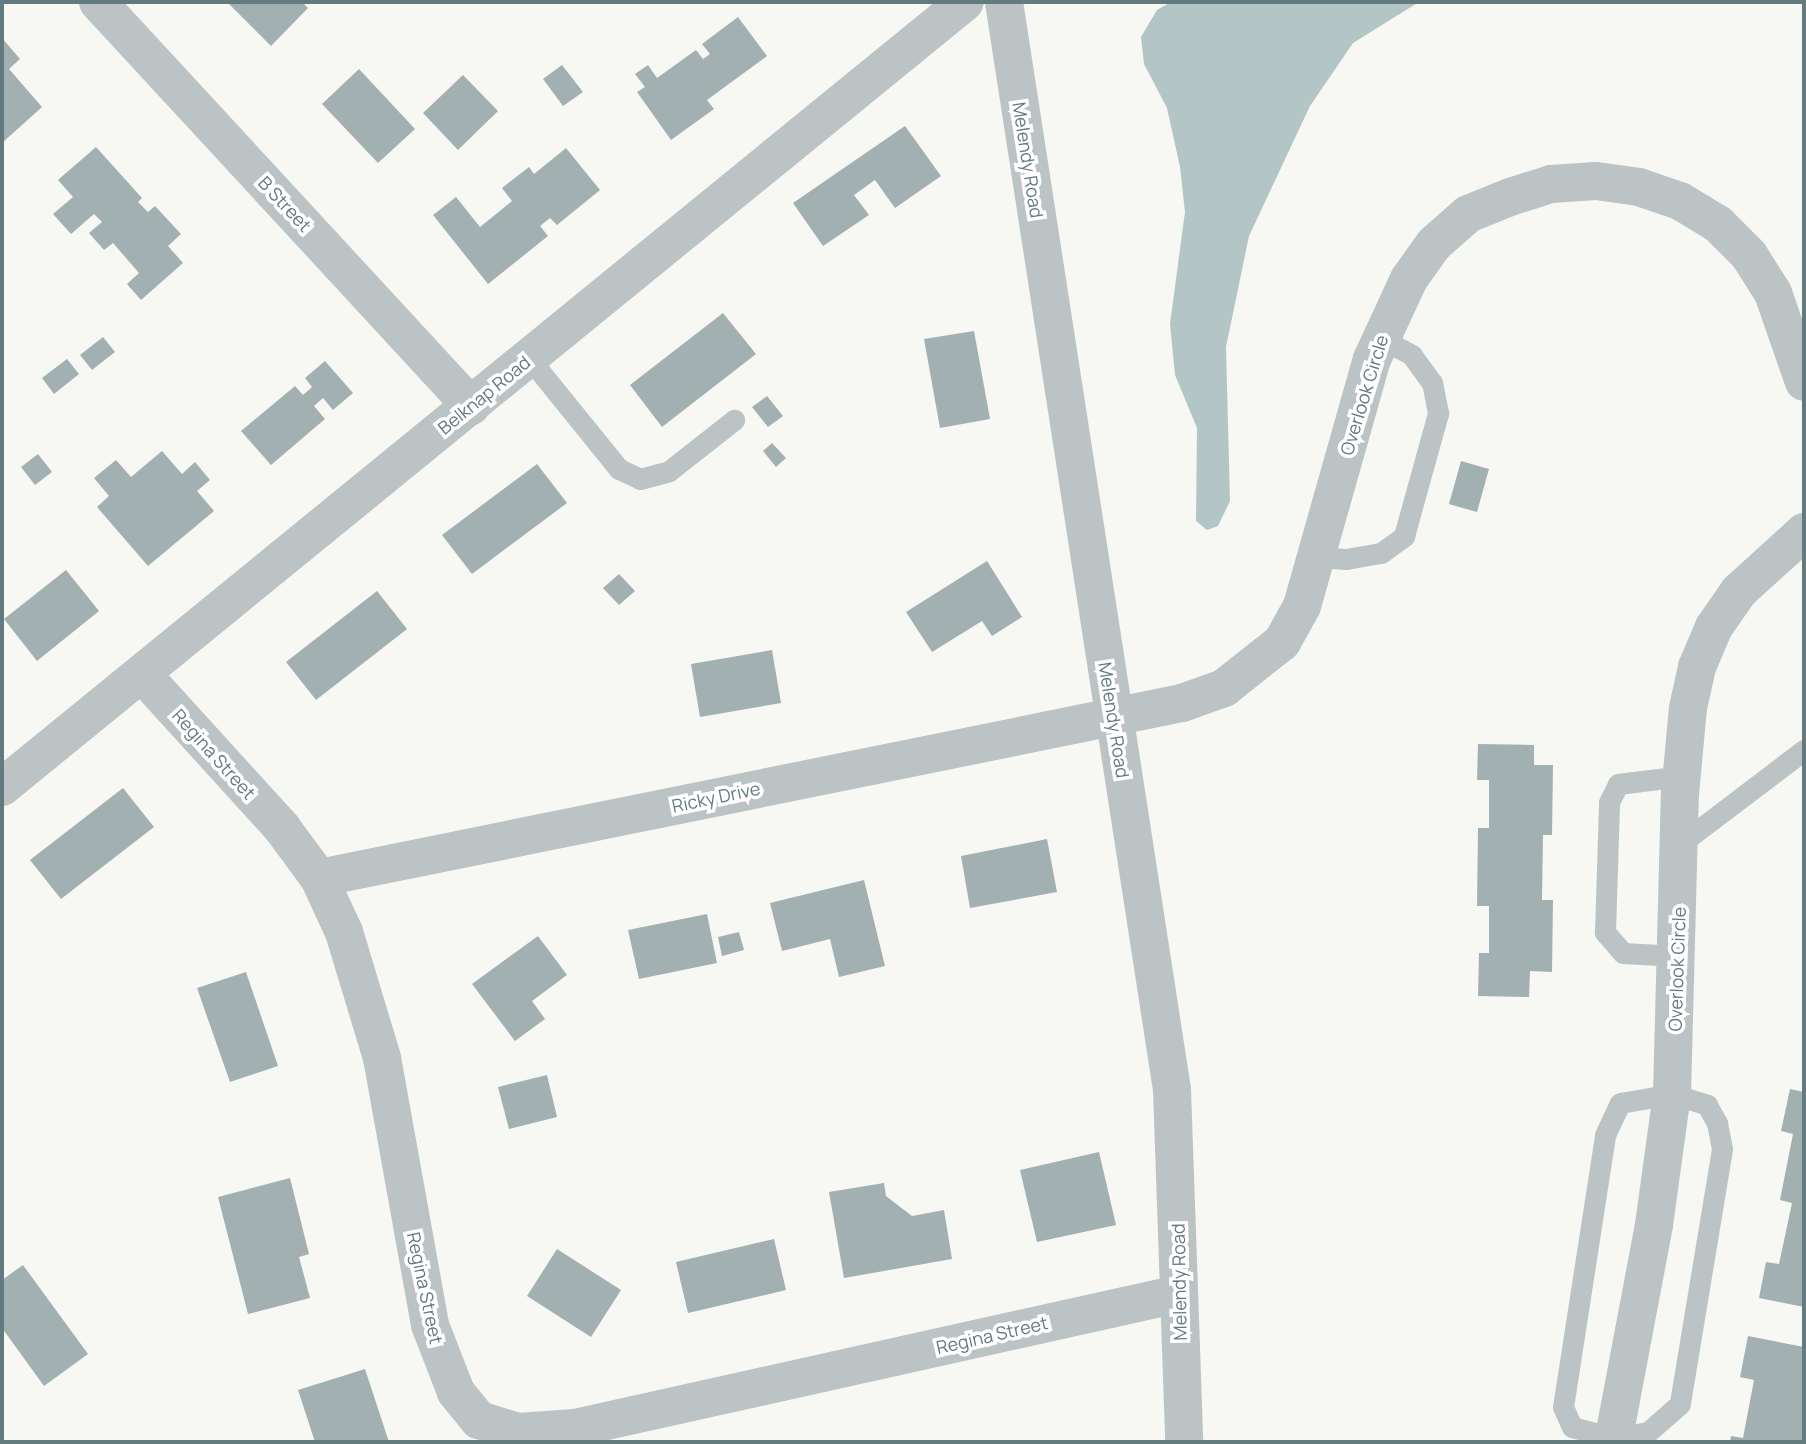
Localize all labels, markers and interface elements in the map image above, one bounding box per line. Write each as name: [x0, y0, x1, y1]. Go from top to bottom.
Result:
street label: Melendy Road: [1008, 100, 1048, 220]
street label: B Street: [254, 172, 316, 236]
street label: Overlook Circle: [1335, 332, 1393, 458]
street label: Belknap Road: [434, 351, 534, 439]
street label: Melendy Road: [1094, 660, 1134, 780]
street label: Regina Street: [168, 704, 260, 804]
street label: Ricky Drive: [670, 777, 762, 817]
street label: Overlook Circle: [1664, 906, 1690, 1032]
street label: Melendy Road: [1167, 1223, 1191, 1341]
street label: Regina Street: [403, 1230, 447, 1346]
street label: Regina Street: [934, 1312, 1050, 1358]

